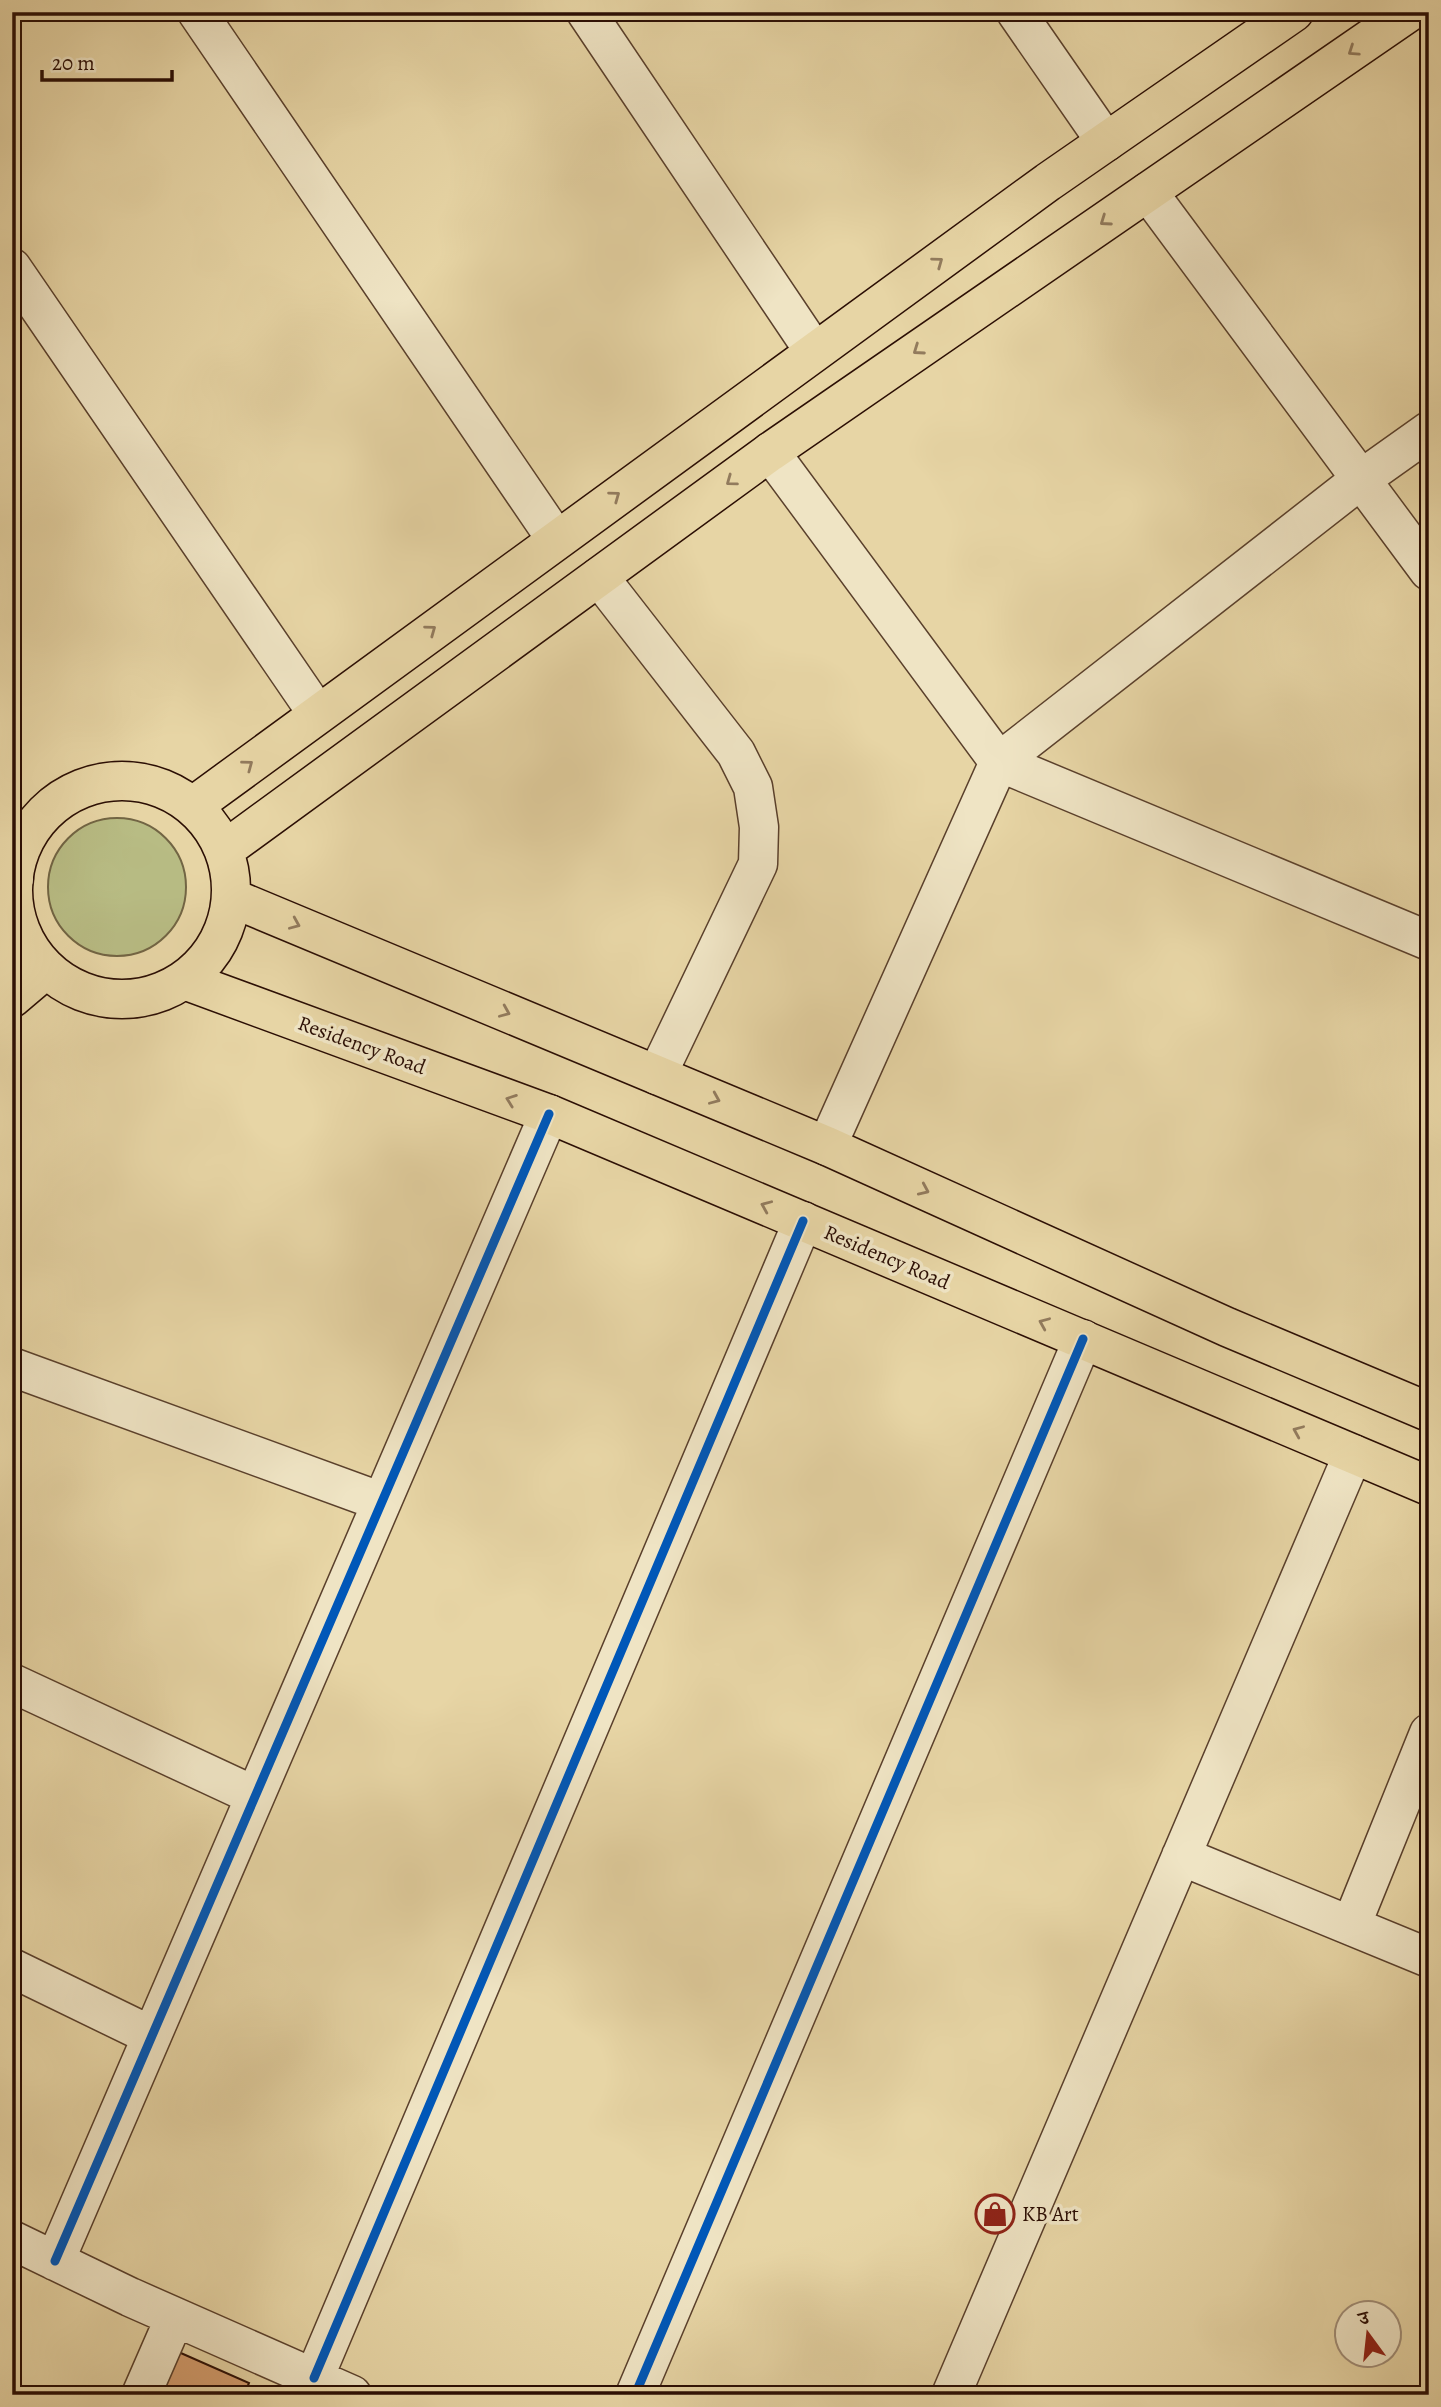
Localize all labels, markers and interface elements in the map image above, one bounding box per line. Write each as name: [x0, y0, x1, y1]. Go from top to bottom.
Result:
scale bar: [42, 38, 172, 82]
one-way arrow: [1348, 43, 1361, 55]
text: 20 m: [52, 49, 95, 77]
one-way arrow: [1100, 213, 1113, 225]
one-way arrow: [930, 257, 943, 270]
one-way arrow: [913, 342, 926, 355]
one-way arrow: [726, 472, 739, 485]
one-way arrow: [607, 492, 620, 505]
one-way arrow: [423, 626, 436, 639]
one-way arrow: [240, 761, 253, 773]
one-way arrow: [288, 916, 300, 930]
one-way arrow: [498, 1004, 510, 1018]
street label: Residency Road: [294, 1009, 431, 1081]
one-way arrow: [708, 1091, 720, 1105]
one-way arrow: [506, 1094, 518, 1108]
one-way arrow: [916, 1182, 929, 1196]
one-way arrow: [761, 1200, 773, 1214]
street label: Residency Road: [820, 1218, 955, 1296]
one-way arrow: [1038, 1317, 1051, 1331]
one-way arrow: [1293, 1425, 1306, 1439]
shop icon: KB Art: [974, 2193, 1016, 2235]
place label: KB Art: [1022, 2200, 1079, 2228]
north arrow: [1332, 2298, 1402, 2368]
text: उ: [1354, 2304, 1373, 2333]

